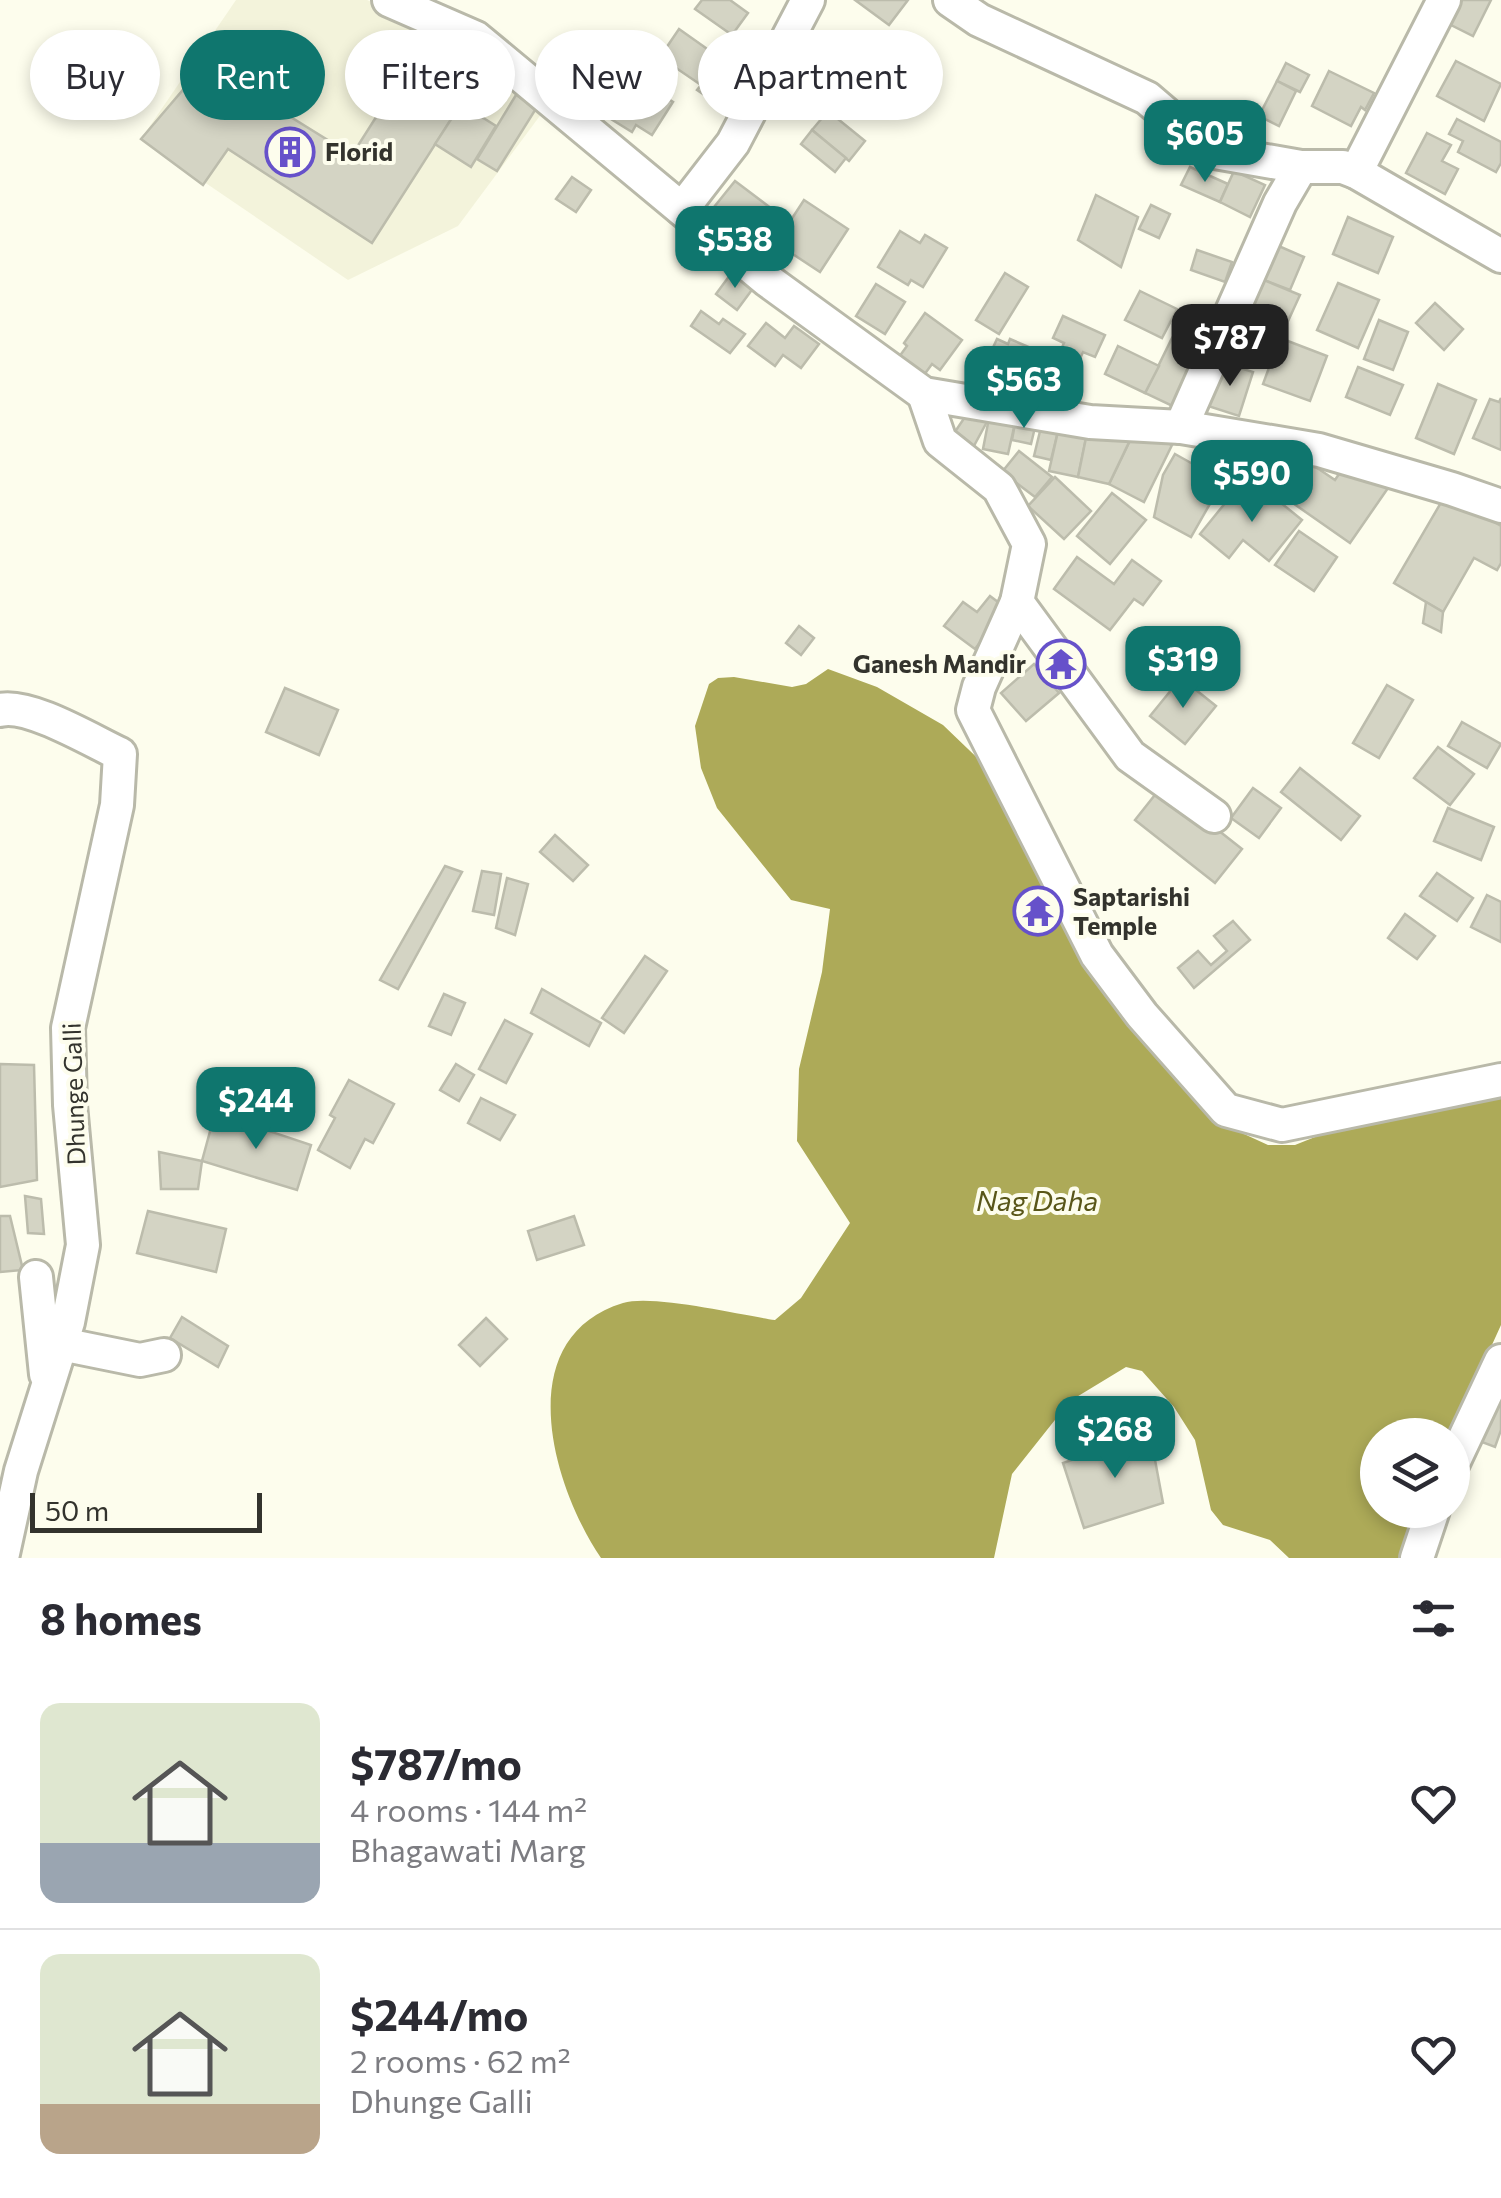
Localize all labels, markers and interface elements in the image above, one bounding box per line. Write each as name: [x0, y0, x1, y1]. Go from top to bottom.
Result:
chip: Buy: [30, 30, 160, 120]
chip: Rent: [180, 30, 325, 120]
chip: Filters: [345, 30, 515, 120]
chip: New: [535, 30, 678, 120]
chip: Apartment: [698, 30, 943, 120]
pin: $605: [1146, 100, 1264, 185]
text: $605: [1166, 112, 1244, 152]
building icon: Florid: [264, 126, 316, 178]
place label: Florid: [325, 136, 393, 166]
pin: $538: [676, 206, 794, 291]
text: $538: [697, 218, 773, 258]
pin: $787: [1171, 304, 1289, 389]
text: $787: [1194, 316, 1266, 356]
pin: $563: [965, 346, 1083, 431]
text: $563: [986, 358, 1062, 398]
pin: $590: [1193, 440, 1311, 525]
text: $590: [1213, 452, 1291, 492]
pin: $319: [1124, 626, 1242, 711]
temple icon: Ganesh Mandir: [1035, 638, 1087, 690]
text: $319: [1147, 638, 1219, 678]
place label: Ganesh Mandir: [853, 648, 1026, 678]
place label: Saptarishi Temple: [1073, 881, 1190, 940]
temple icon: Saptarishi Temple: [1012, 885, 1064, 937]
street label: Dhunge Galli: [56, 1022, 90, 1166]
pin: $244: [197, 1067, 315, 1152]
text: $244: [218, 1079, 294, 1119]
water label: Nag Daha: [976, 1183, 1098, 1217]
pin: $268: [1056, 1396, 1174, 1481]
text: $268: [1077, 1408, 1153, 1448]
map controls: [1360, 1418, 1470, 1528]
button: layers: [1360, 1418, 1470, 1528]
scale bar: [30, 1488, 262, 1532]
text: 50 m: [45, 1493, 109, 1527]
icon: filters: [1406, 1591, 1461, 1646]
text: 8 homes: [40, 1592, 202, 1644]
text: $787/mo: [350, 1737, 522, 1789]
icon: home: [120, 1743, 240, 1863]
icon: heart: [1406, 1776, 1461, 1831]
text: 4 rooms · 144 m²: [350, 1789, 587, 1829]
text: Bhagawati Marg: [350, 1829, 586, 1869]
text: $244/mo: [350, 1988, 528, 2040]
icon: home: [120, 1994, 240, 2114]
icon: heart: [1406, 2027, 1461, 2082]
text: 2 rooms · 62 m²: [350, 2040, 571, 2080]
text: Dhunge Galli: [350, 2080, 533, 2120]

